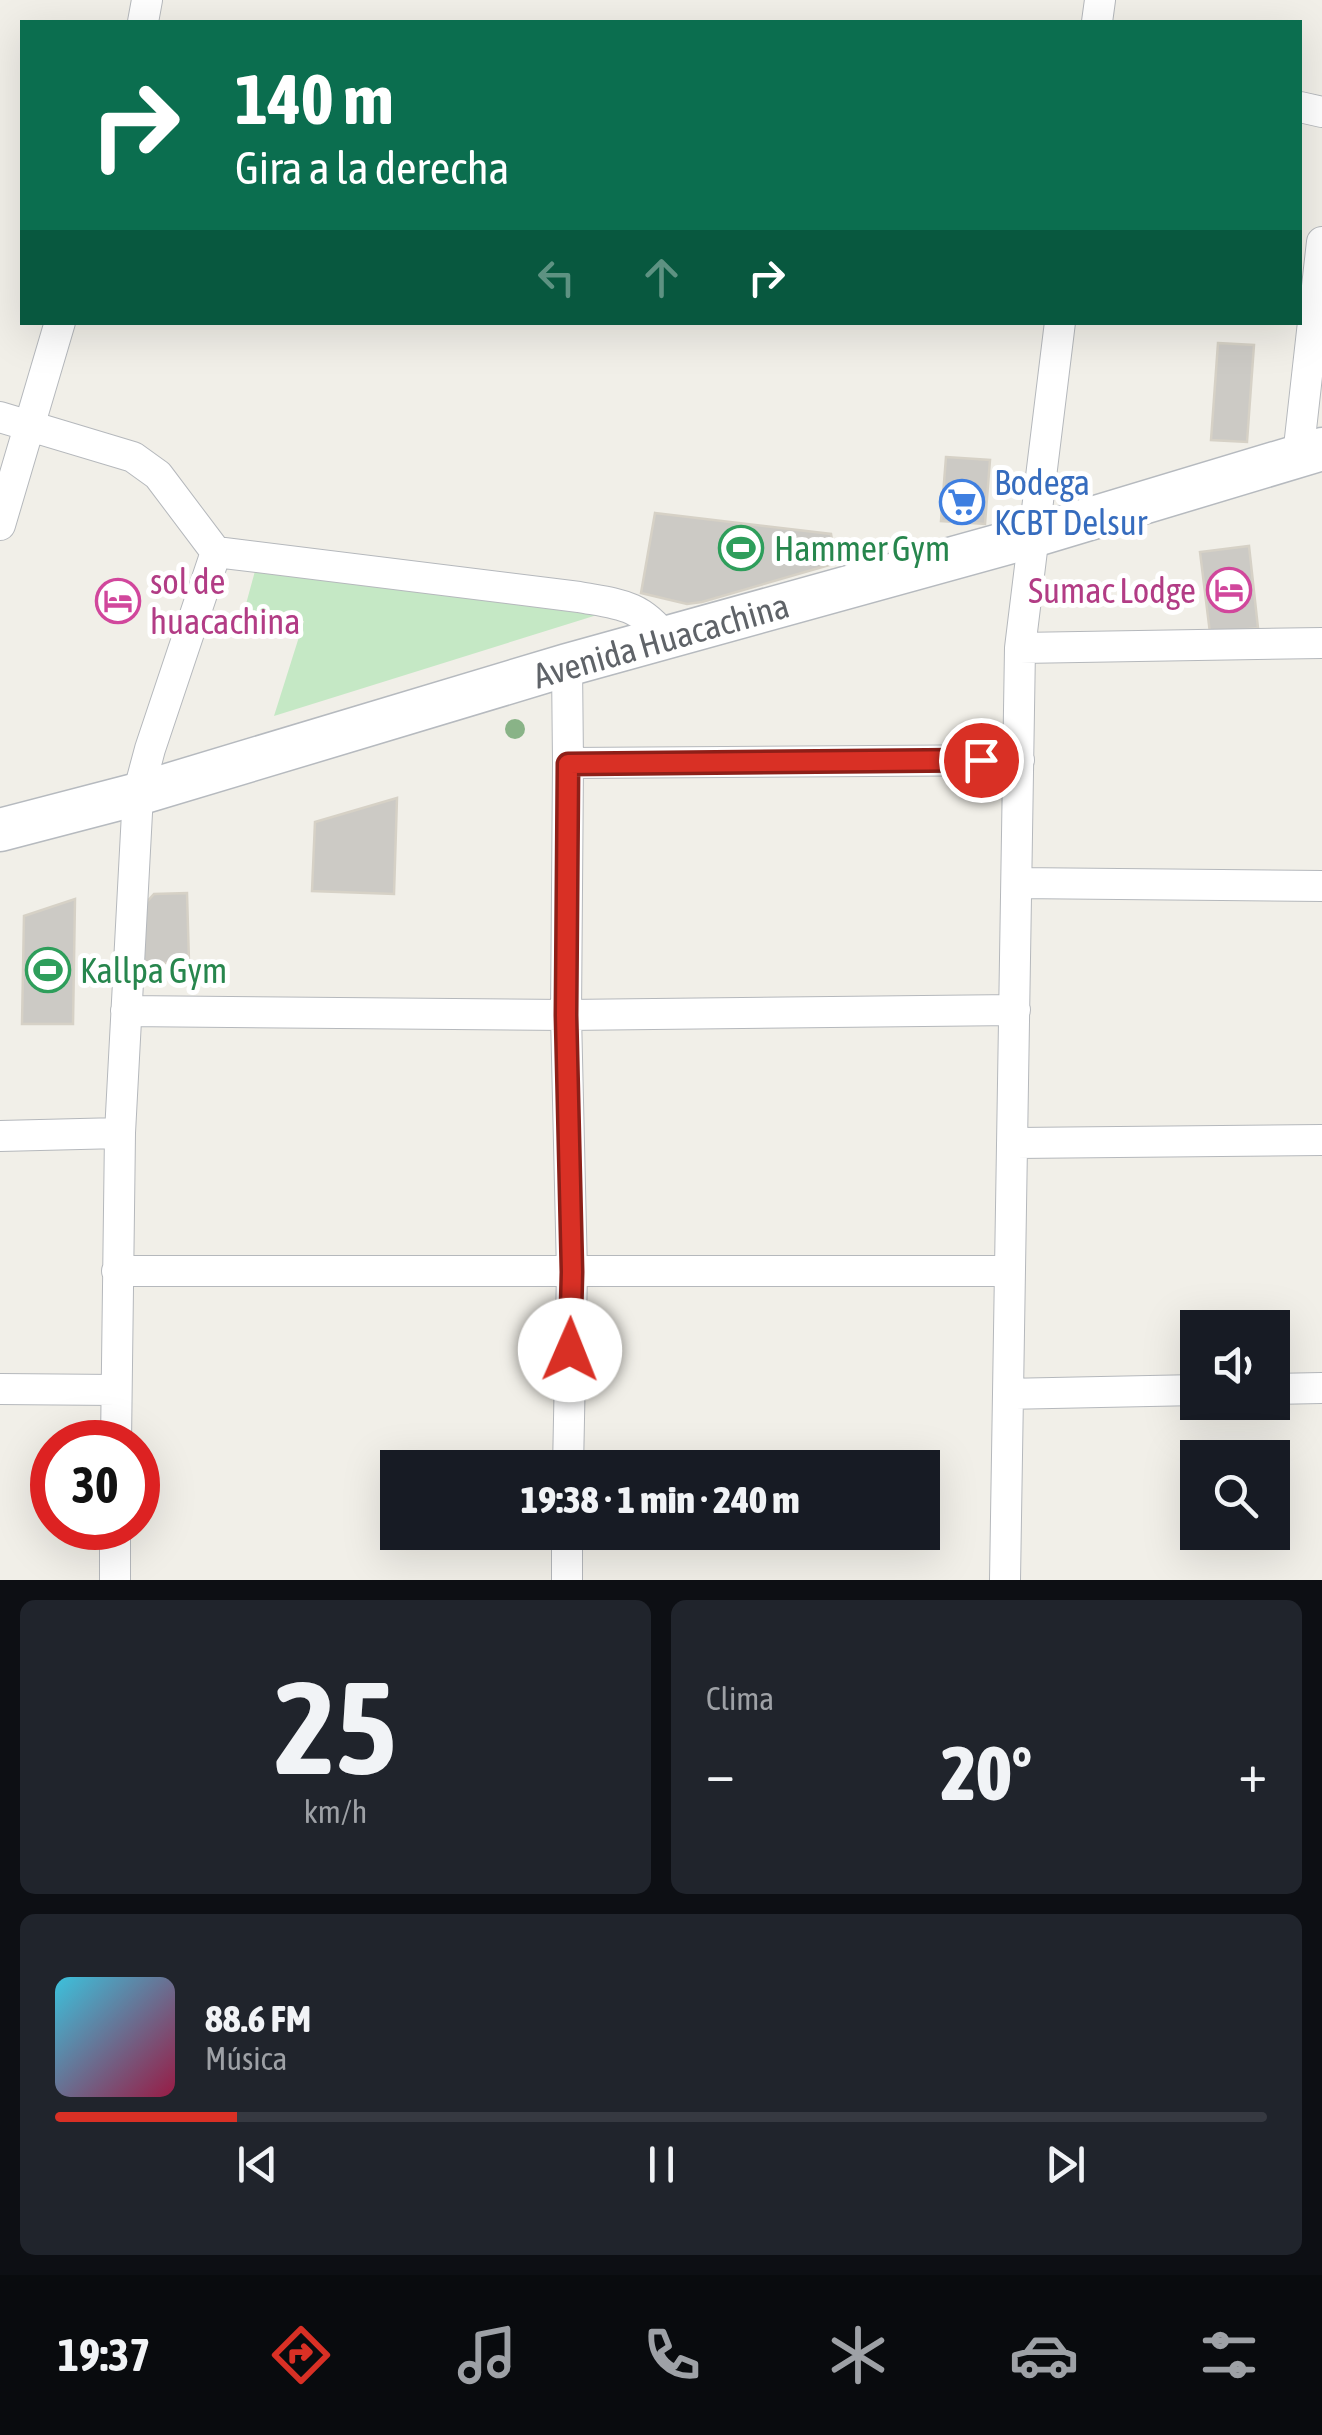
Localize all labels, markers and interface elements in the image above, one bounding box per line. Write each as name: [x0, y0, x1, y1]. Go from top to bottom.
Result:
text: 140 m: [235, 59, 394, 139]
icon: right: [70, 60, 200, 190]
text: Gira a la derecha: [235, 142, 509, 194]
icon: left: [529, 250, 584, 305]
icon: ahead: [634, 250, 689, 305]
icon: right: [739, 250, 794, 305]
place label: Bodega KCBT Delsur: [994, 462, 1148, 542]
supermarket icon: Bodega KCBT Delsur: [939, 479, 985, 525]
sports icon: Hammer Gym: [718, 525, 764, 571]
place label: Hammer Gym: [774, 528, 950, 568]
place label: sol de huacachina: [150, 561, 301, 641]
hotel icon: Sumac Lodge: [1206, 567, 1252, 613]
place label: Sumac Lodge: [1028, 570, 1196, 610]
hotel icon: sol de huacachina: [95, 578, 141, 624]
street label: Avenida Huacachina: [529, 584, 793, 696]
pin: [939, 718, 1024, 803]
icon: arrive: [954, 733, 1009, 788]
sports icon: Kallpa Gym: [25, 947, 71, 993]
place label: Kallpa Gym: [80, 950, 227, 990]
position arrow: [518, 1298, 622, 1402]
map controls: [1180, 1310, 1290, 1550]
button: sound: [1180, 1310, 1290, 1420]
speed limit sign: 30: [30, 1420, 160, 1550]
button: search: [1180, 1440, 1290, 1550]
text: 19:38 · 1 min · 240 m: [520, 1478, 800, 1521]
text: 25: [274, 1653, 397, 1802]
text: Clima: [706, 1680, 774, 1717]
text: 20°: [941, 1730, 1032, 1816]
text: −: [706, 1741, 735, 1804]
text: +: [1238, 1741, 1267, 1804]
text: km/h: [304, 1793, 367, 1830]
text: 88.6 FM: [205, 1997, 311, 2040]
text: Música: [205, 2040, 287, 2077]
icon: previous: [230, 2137, 285, 2192]
icon: pause: [634, 2137, 689, 2192]
icon: next: [1038, 2137, 1093, 2192]
icon: directions: [266, 2320, 336, 2390]
icon: music: [452, 2320, 522, 2390]
icon: phone: [637, 2320, 707, 2390]
icon: climate: [823, 2320, 893, 2390]
icon: car: [1009, 2320, 1079, 2390]
icon: filters: [1194, 2320, 1264, 2390]
text: 19:37: [58, 2329, 150, 2381]

